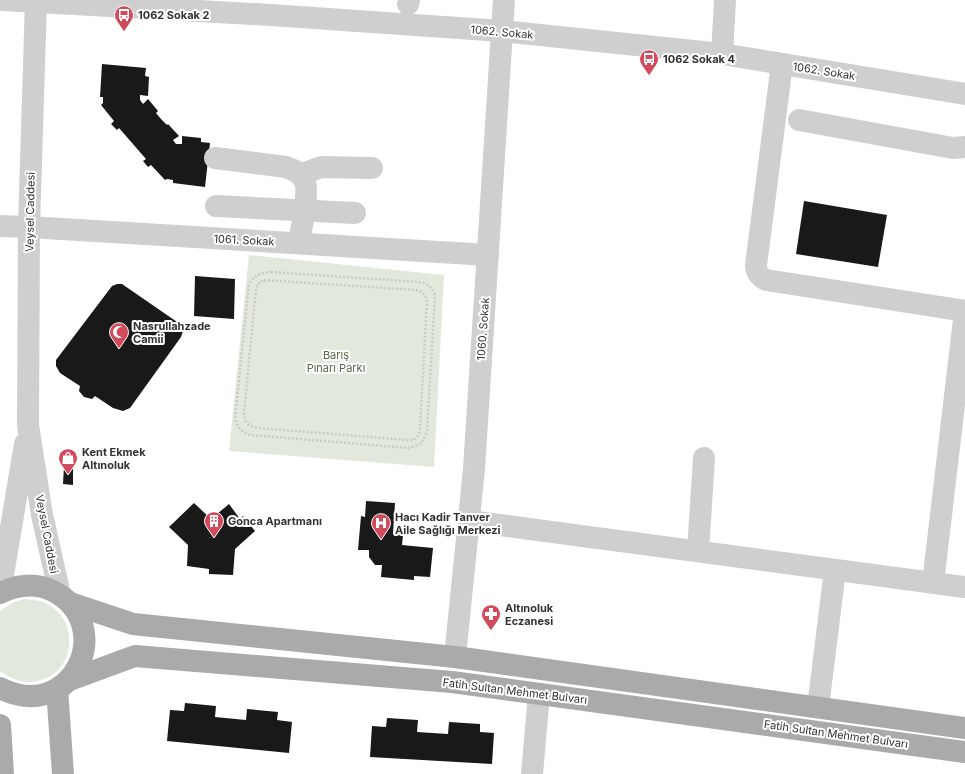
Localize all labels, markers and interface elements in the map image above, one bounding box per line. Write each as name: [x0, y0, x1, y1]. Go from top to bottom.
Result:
bus stop icon: 1062 Sokak 2: [113, 4, 135, 32]
place label: 1062 Sokak 2: [138, 8, 210, 22]
street label: 1062. Sokak: [470, 22, 534, 42]
bus stop icon: 1062 Sokak 4: [638, 48, 660, 76]
place label: 1062 Sokak 4: [663, 52, 735, 66]
street label: 1062. Sokak: [792, 59, 856, 83]
street label: Veysel Caddesi: [22, 172, 38, 252]
street label: 1061. Sokak: [213, 231, 275, 249]
street label: 1060. Sokak: [474, 297, 492, 361]
place label: Nasrullahzade Camii: [133, 319, 211, 346]
mosque icon: Nasrullahzade Camii: [108, 321, 130, 349]
park label: Barış Pınarı Parkı: [307, 348, 365, 375]
place label: Kent Ekmek Altınoluk: [82, 445, 146, 472]
shop icon: Kent Ekmek Altınoluk: [57, 447, 79, 475]
street label: Veysel Caddesi: [32, 493, 62, 575]
building icon: Gonca Apartmanı: [203, 510, 225, 538]
place label: Hacı Kadir Tanver Aile Sağlığı Merkezi: [395, 510, 501, 537]
hospital icon: Hacı Kadir Tanver Aile Sağlığı Merkezi: [370, 512, 392, 540]
place label: Gonca Apartmanı: [228, 514, 322, 528]
place label: Altınoluk Eczanesi: [505, 601, 554, 628]
pharmacy icon: Altınoluk Eczanesi: [480, 603, 502, 631]
street label: Fatih Sultan Mehmet Bulvarı: [442, 675, 588, 707]
street label: Fatih Sultan Mehmet Bulvarı: [763, 717, 909, 751]

